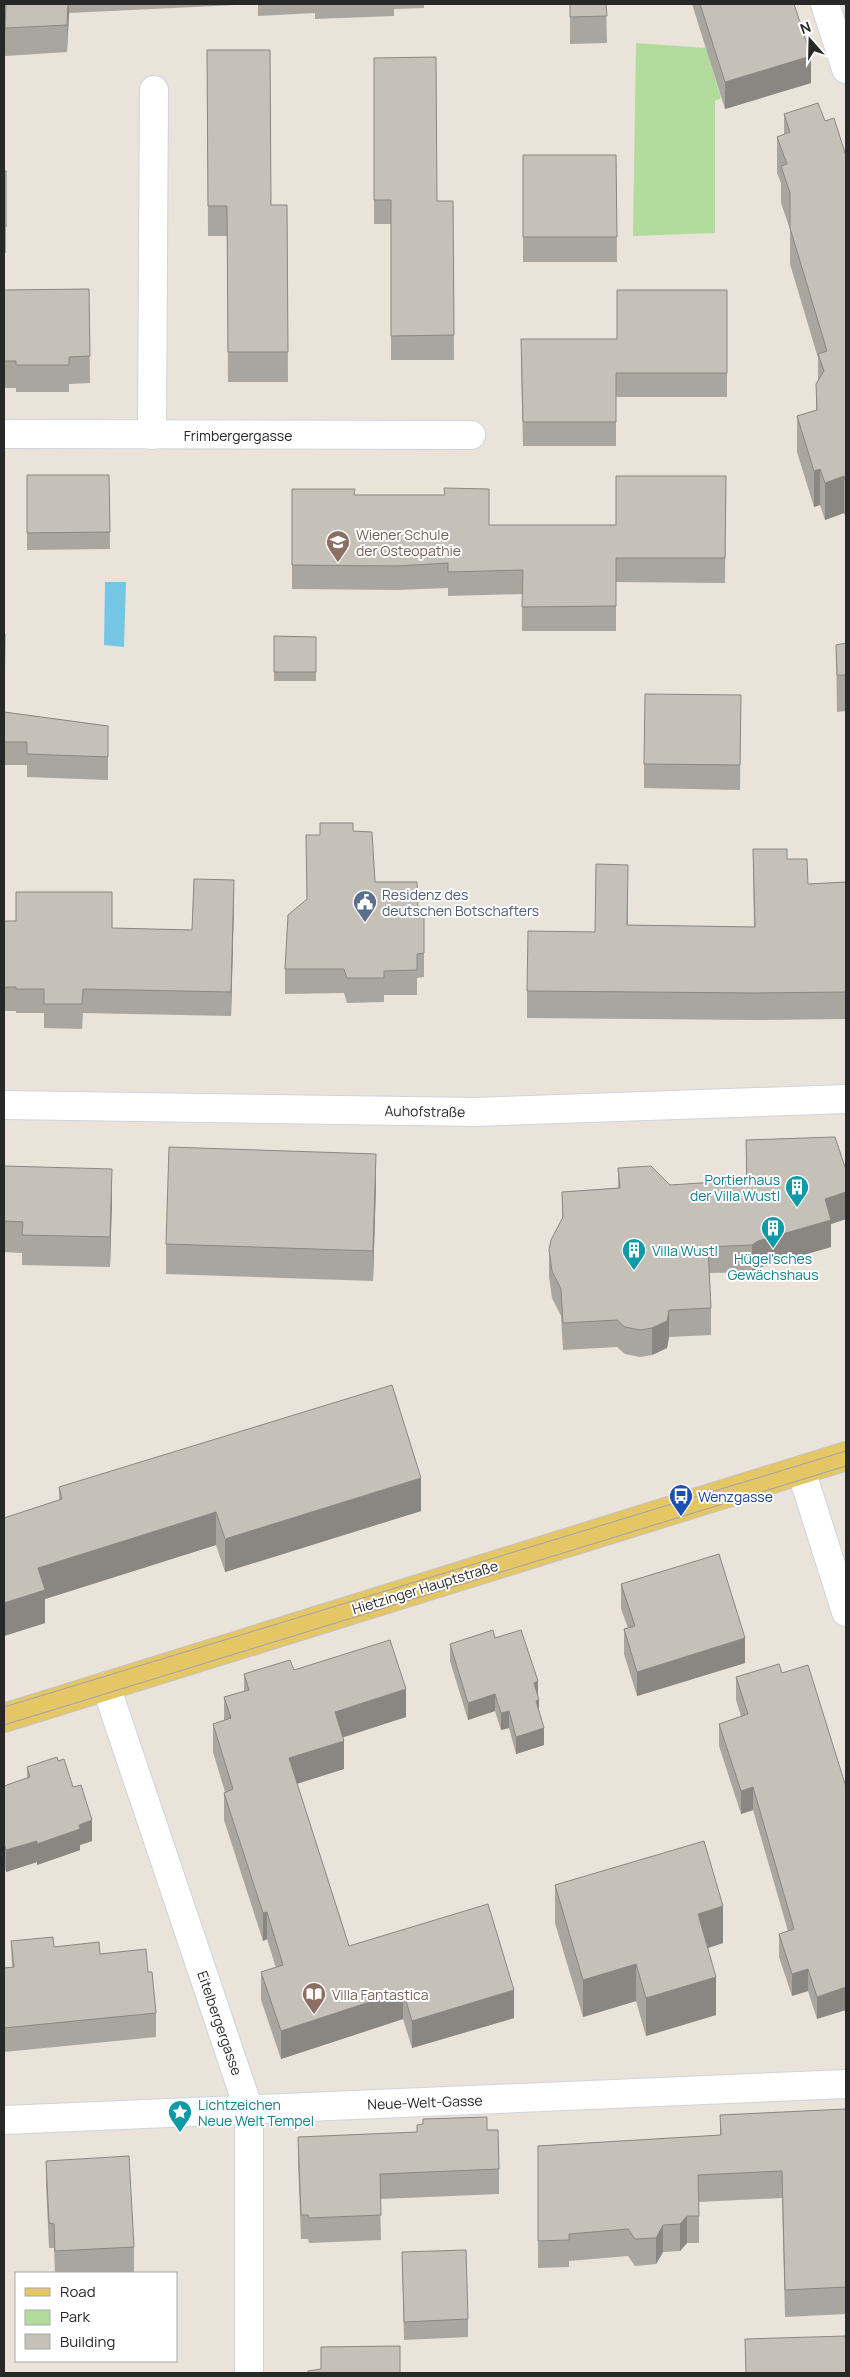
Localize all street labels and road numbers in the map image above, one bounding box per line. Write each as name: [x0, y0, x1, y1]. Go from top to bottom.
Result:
street label: Frimbergergasse: [184, 426, 292, 445]
street label: Auhofstraße: [384, 1101, 466, 1121]
street label: Hietzinger Hauptstraße: [350, 1556, 500, 1618]
street label: Eitelbergergasse: [193, 1968, 247, 2078]
street label: Neue-Welt-Gasse: [367, 2090, 483, 2114]

